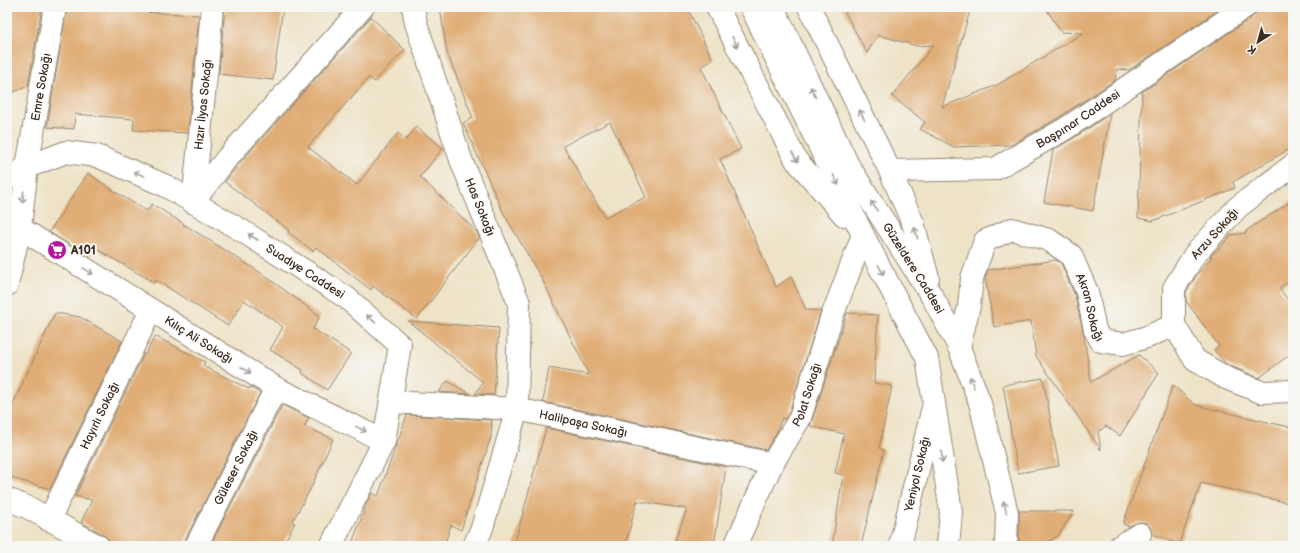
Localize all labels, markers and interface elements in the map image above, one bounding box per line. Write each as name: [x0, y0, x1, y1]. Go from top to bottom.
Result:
north arrow: [1238, 22, 1278, 62]
one-way arrow: [732, 35, 739, 47]
text: K: [1245, 42, 1259, 57]
street label: Emre Sokağı: [28, 52, 54, 122]
street label: Hızır İlyas Sokağı: [191, 58, 215, 151]
one-way arrow: [809, 86, 816, 98]
street label: Başpınar Caddesi: [1033, 86, 1123, 151]
one-way arrow: [858, 109, 865, 121]
one-way arrow: [791, 151, 799, 163]
one-way arrow: [134, 170, 146, 177]
one-way arrow: [833, 174, 840, 186]
street label: Has Sokağı: [462, 176, 498, 238]
one-way arrow: [19, 190, 27, 203]
one-way arrow: [870, 200, 878, 212]
street label: Arzu Sokağı: [1188, 205, 1242, 263]
street label: Güzeldere Caddesi: [879, 220, 947, 316]
one-way arrow: [912, 227, 919, 240]
one-way arrow: [248, 233, 259, 241]
supermarket icon: A101: [46, 239, 68, 261]
street label: Suadıye Caddesi: [263, 241, 348, 302]
place label: A101: [70, 243, 96, 258]
one-way arrow: [878, 264, 885, 276]
one-way arrow: [82, 267, 93, 275]
street label: Akran Sokağı: [1072, 271, 1107, 344]
street label: Kılıç Ali Sokağı: [162, 313, 236, 367]
one-way arrow: [366, 314, 376, 324]
street label: Polat Sokağı: [789, 361, 824, 430]
one-way arrow: [240, 366, 252, 374]
one-way arrow: [967, 376, 975, 388]
street label: Hayırlı Sokağı: [77, 379, 122, 452]
street label: Halilpaşa Sokağı: [538, 407, 629, 440]
one-way arrow: [355, 426, 367, 433]
street label: Güleser Sokağı: [210, 427, 261, 508]
street label: Yeniyol Sokağı: [901, 435, 933, 514]
one-way arrow: [938, 450, 946, 463]
one-way arrow: [1001, 501, 1009, 514]

